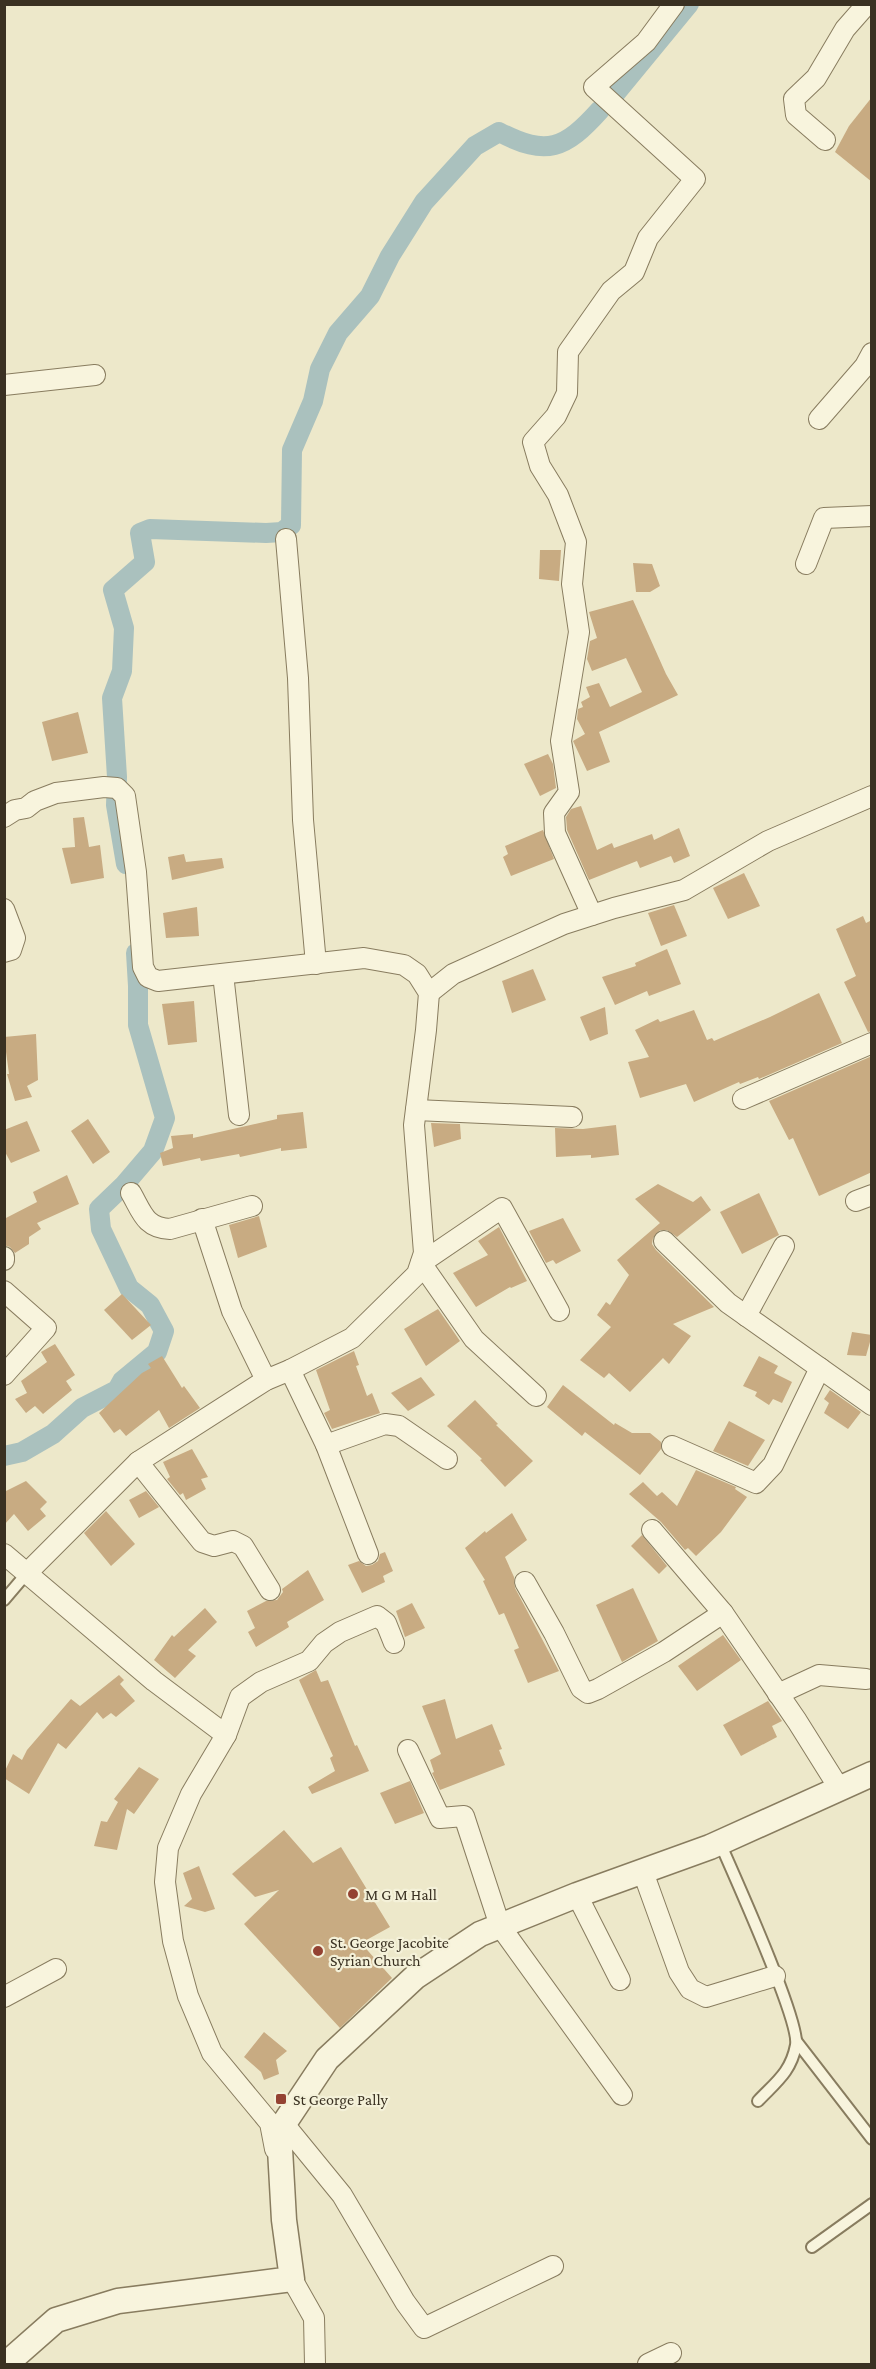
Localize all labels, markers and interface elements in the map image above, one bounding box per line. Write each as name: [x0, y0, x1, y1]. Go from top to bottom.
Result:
place label: M G M Hall: [365, 1886, 437, 1903]
marker: M G M Hall: [346, 1887, 360, 1901]
place label: St. George Jacobite Syrian Church: [330, 1934, 449, 1970]
marker: St. George Jacobite Syrian Church: [311, 1944, 325, 1958]
place label: St George Pally: [293, 2091, 389, 2109]
marker: St George Pally: [274, 2092, 288, 2106]

